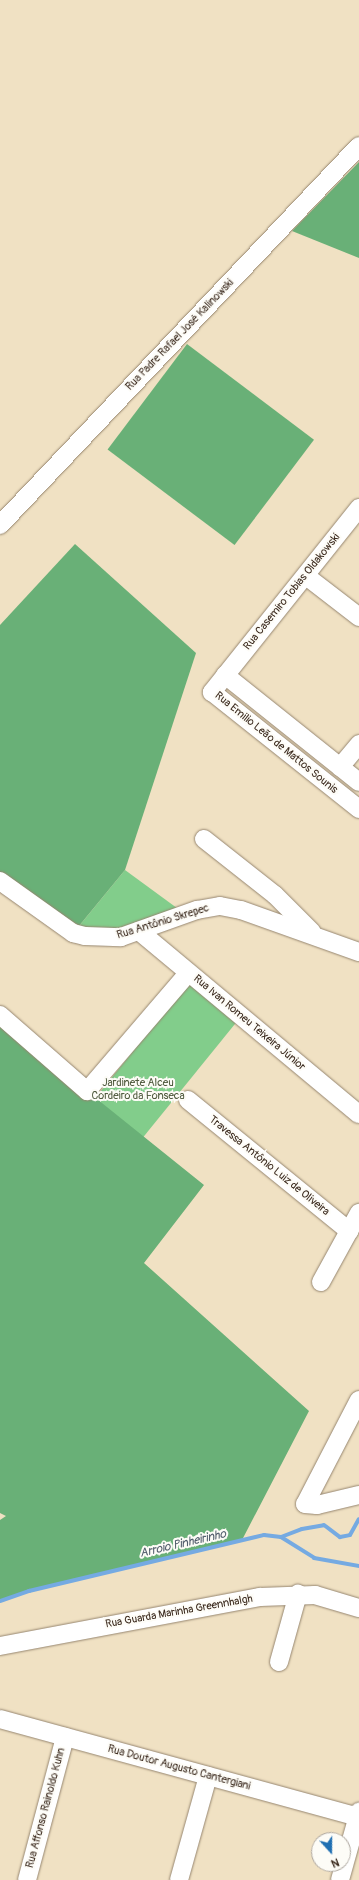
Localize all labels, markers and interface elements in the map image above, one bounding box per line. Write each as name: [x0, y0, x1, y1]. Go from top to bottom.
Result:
street label: Rua Padre Rafael José Kalinowski: [123, 277, 237, 393]
street label: Rua Casemiro Tobias Oldakowski: [241, 531, 343, 653]
street label: Rua Emilio Leão de Mattos Sounis: [212, 689, 340, 797]
street label: Rua Antônio Skrepec: [115, 902, 211, 942]
street label: Rua Ivan Romeu Teixeira Júnior: [190, 972, 308, 1074]
park label: Jardinete Alceu Cordeiro da Fonseca: [91, 1077, 185, 1103]
street label: Travessa Antônio Luiz de Oliveira: [206, 1113, 332, 1219]
water label: Arroio Pinheirinho: [138, 1527, 228, 1561]
street label: Rua Guarda Marinha Greennhalgh: [104, 1593, 254, 1631]
street label: Rua Doutor Augusto Cantergiani: [106, 1743, 252, 1793]
street label: Rua Affonso Rainoldo Kuhn: [24, 1746, 68, 1870]
north arrow: [311, 1832, 351, 1872]
text: N: [329, 1855, 341, 1870]

